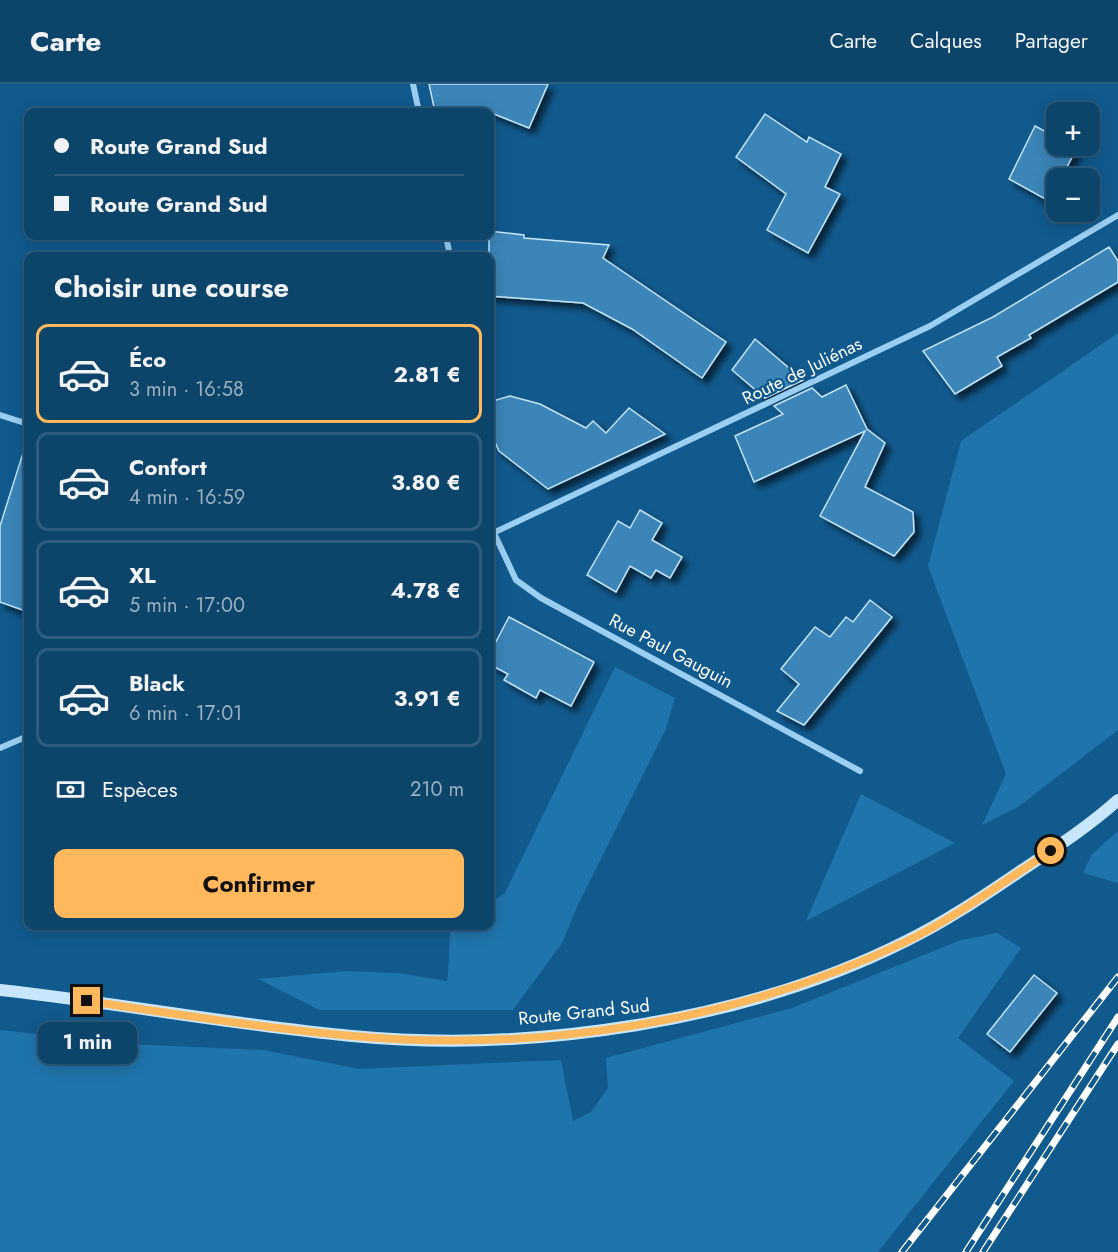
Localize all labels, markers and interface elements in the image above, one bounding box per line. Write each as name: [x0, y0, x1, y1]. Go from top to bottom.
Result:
text: Carte: [30, 21, 101, 62]
text: Carte: [830, 26, 877, 56]
text: Calques: [910, 26, 982, 56]
text: Partager: [1015, 26, 1088, 56]
map controls: [1046, 102, 1100, 222]
button: +: [1046, 102, 1100, 156]
text: Route Grand Sud: [90, 130, 268, 162]
button: −: [1046, 168, 1100, 222]
text: Route Grand Sud: [90, 188, 268, 220]
text: Choisir une course: [54, 268, 289, 307]
street label: Route de Juliénas: [738, 331, 866, 411]
text: Éco: [129, 343, 166, 375]
icon: car: [57, 347, 111, 401]
text: 2.81 €: [393, 358, 461, 390]
text: 3 min · 16:58: [129, 375, 244, 404]
text: Confort: [129, 451, 207, 483]
icon: car: [57, 455, 111, 509]
text: 3.80 €: [391, 466, 461, 498]
text: 4 min · 16:59: [129, 483, 245, 512]
text: XL: [129, 559, 156, 591]
icon: car: [57, 563, 111, 617]
text: 4.78 €: [390, 574, 461, 606]
text: 5 min · 17:00: [129, 591, 245, 620]
street label: Rue Paul Gauguin: [604, 607, 738, 695]
text: Black: [129, 667, 185, 699]
icon: car: [57, 671, 111, 725]
text: 3.91 €: [394, 682, 461, 714]
text: 6 min · 17:01: [129, 699, 242, 728]
icon: cash: [54, 773, 87, 806]
text: Espèces: [102, 773, 178, 805]
text: 210 m: [410, 775, 464, 804]
route start: [1037, 837, 1064, 864]
button: Confirmer: [54, 849, 464, 918]
route end: [73, 987, 100, 1014]
street label: Route Grand Sud: [517, 992, 651, 1032]
callout: 1 min: [38, 1022, 136, 1064]
text: 1 min: [63, 1028, 112, 1057]

